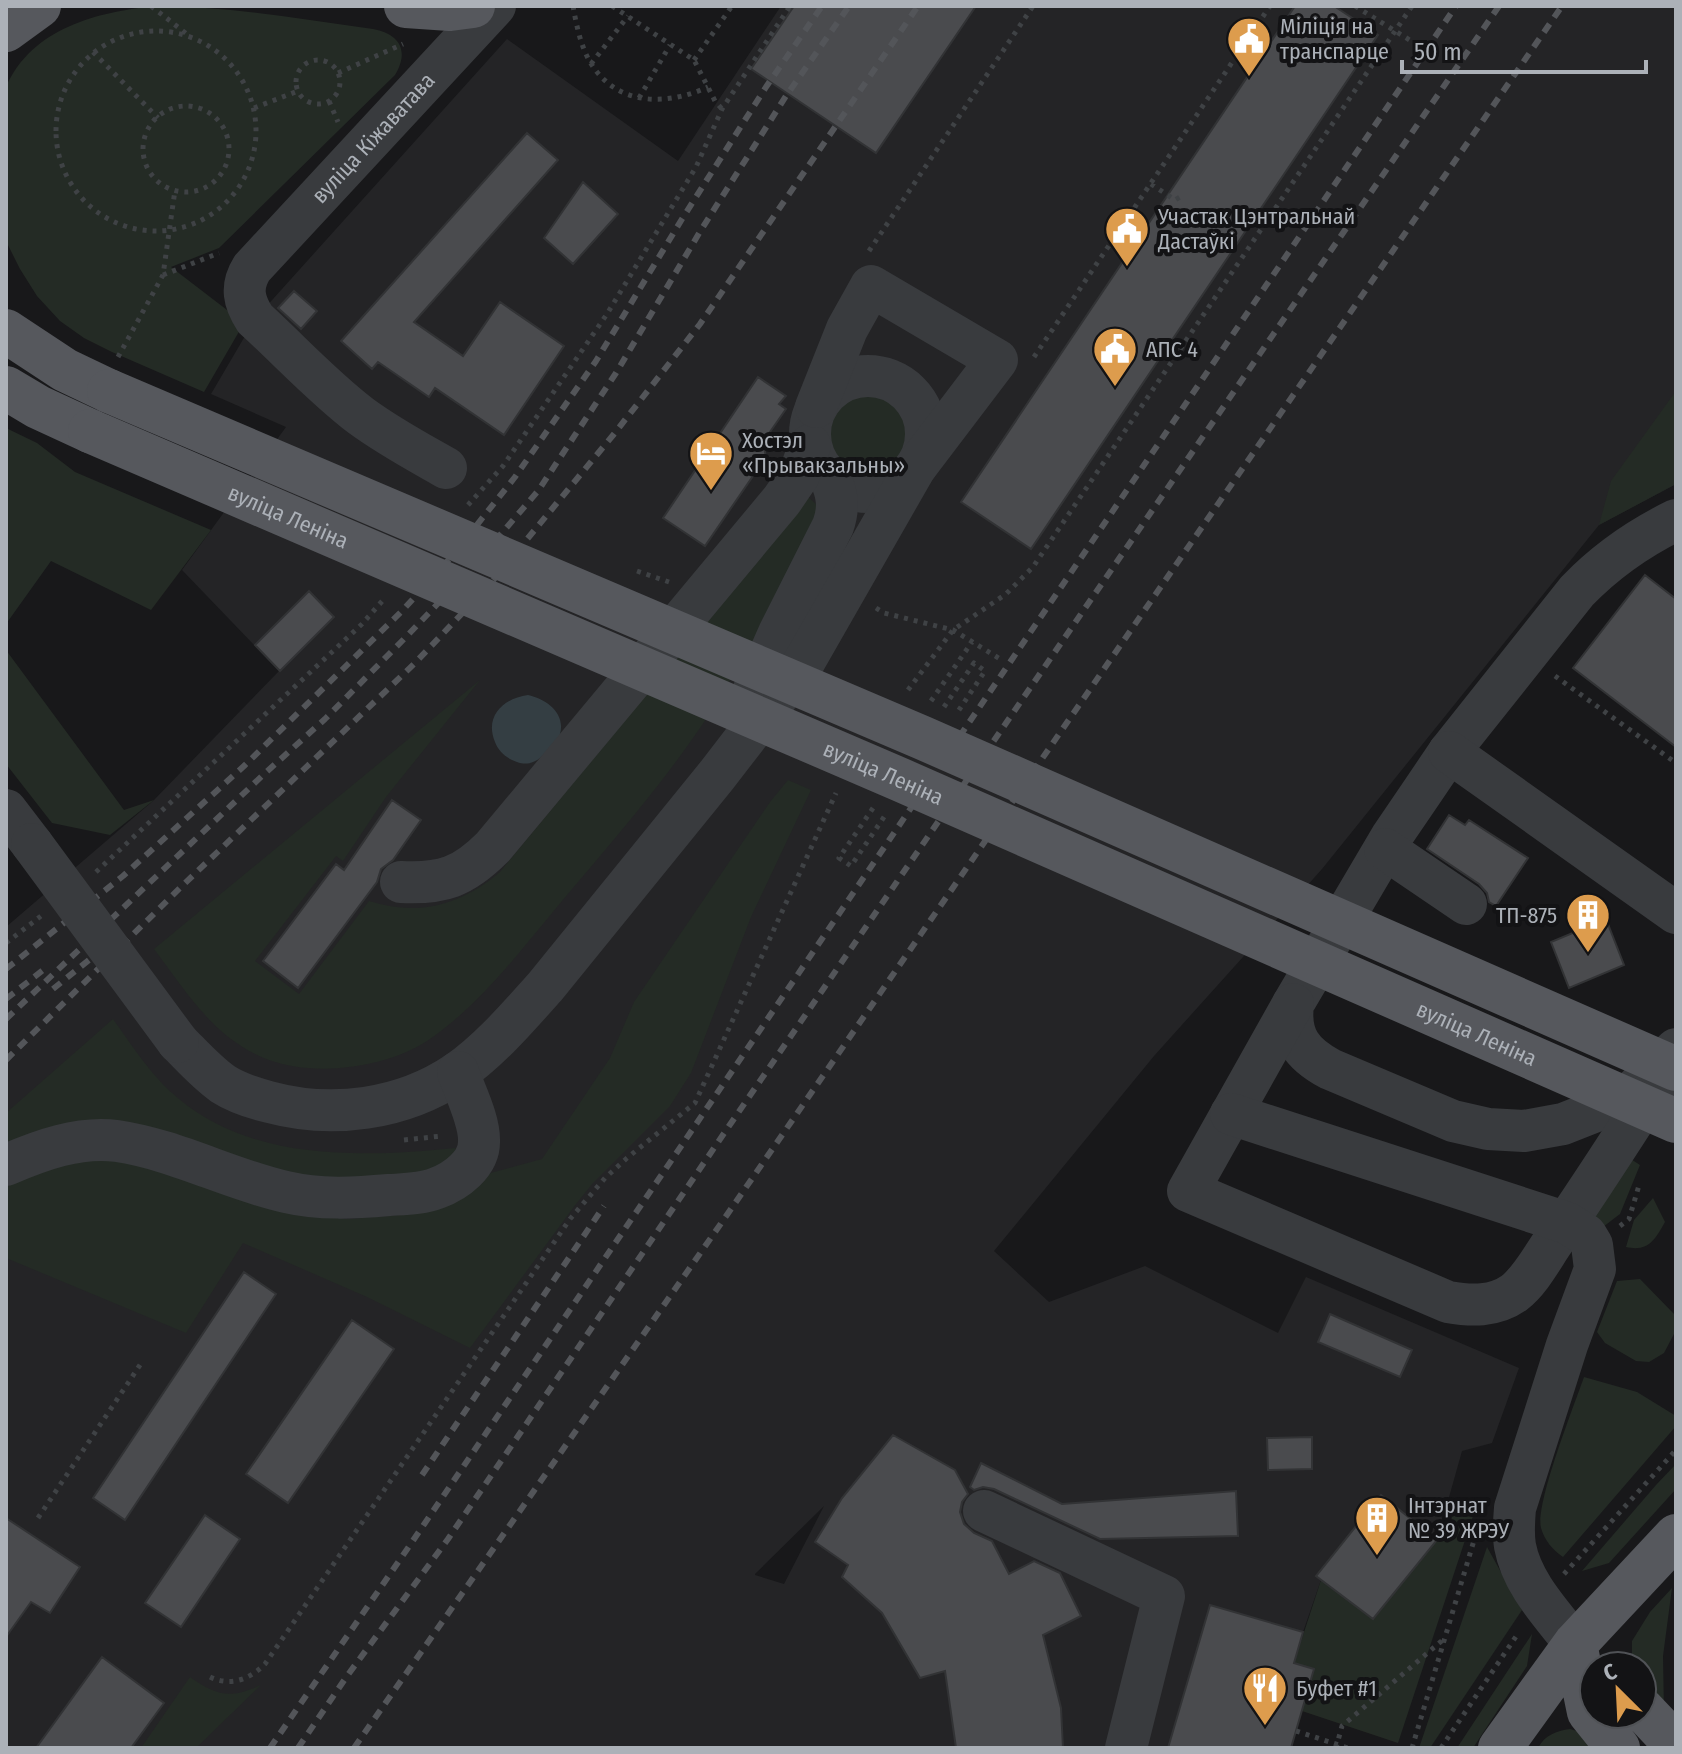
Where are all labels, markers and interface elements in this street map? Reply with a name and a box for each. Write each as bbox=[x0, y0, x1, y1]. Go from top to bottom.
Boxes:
place label: Міліція на транспарце bbox=[1280, 13, 1389, 65]
public building icon: Міліція на транспарце bbox=[1225, 15, 1273, 78]
scale bar bbox=[1402, 24, 1646, 74]
text: 50 m bbox=[1414, 38, 1462, 66]
street label: вуліца Кіжаватава bbox=[306, 67, 440, 209]
place label: Участак Цэнтральнай Дастаўкі bbox=[1157, 203, 1355, 255]
public building icon: Участак Цэнтральнай Дастаўкі bbox=[1103, 205, 1151, 268]
public building icon: АПС 4 bbox=[1091, 325, 1139, 388]
place label: АПС 4 bbox=[1146, 336, 1198, 363]
place label: Хостэл «Прывакзальны» bbox=[742, 427, 905, 479]
hotel icon: Хостэл «Прывакзальны» bbox=[687, 429, 735, 492]
street label: вуліца Леніна bbox=[224, 479, 353, 555]
street label: вуліца Леніна bbox=[819, 735, 948, 811]
building icon: ТП-875 bbox=[1564, 891, 1612, 954]
place label: ТП-875 bbox=[1496, 902, 1557, 929]
street label: вуліца Леніна bbox=[1412, 996, 1541, 1072]
place label: Інтэрнат № 39 ЖРЭУ bbox=[1408, 1492, 1509, 1544]
building icon: Інтэрнат № 39 ЖРЭУ bbox=[1353, 1494, 1401, 1557]
north arrow bbox=[1578, 1650, 1658, 1730]
text: С bbox=[1599, 1657, 1621, 1687]
restaurant icon: Буфет #1 bbox=[1241, 1664, 1289, 1727]
place label: Буфет #1 bbox=[1296, 1675, 1377, 1702]

